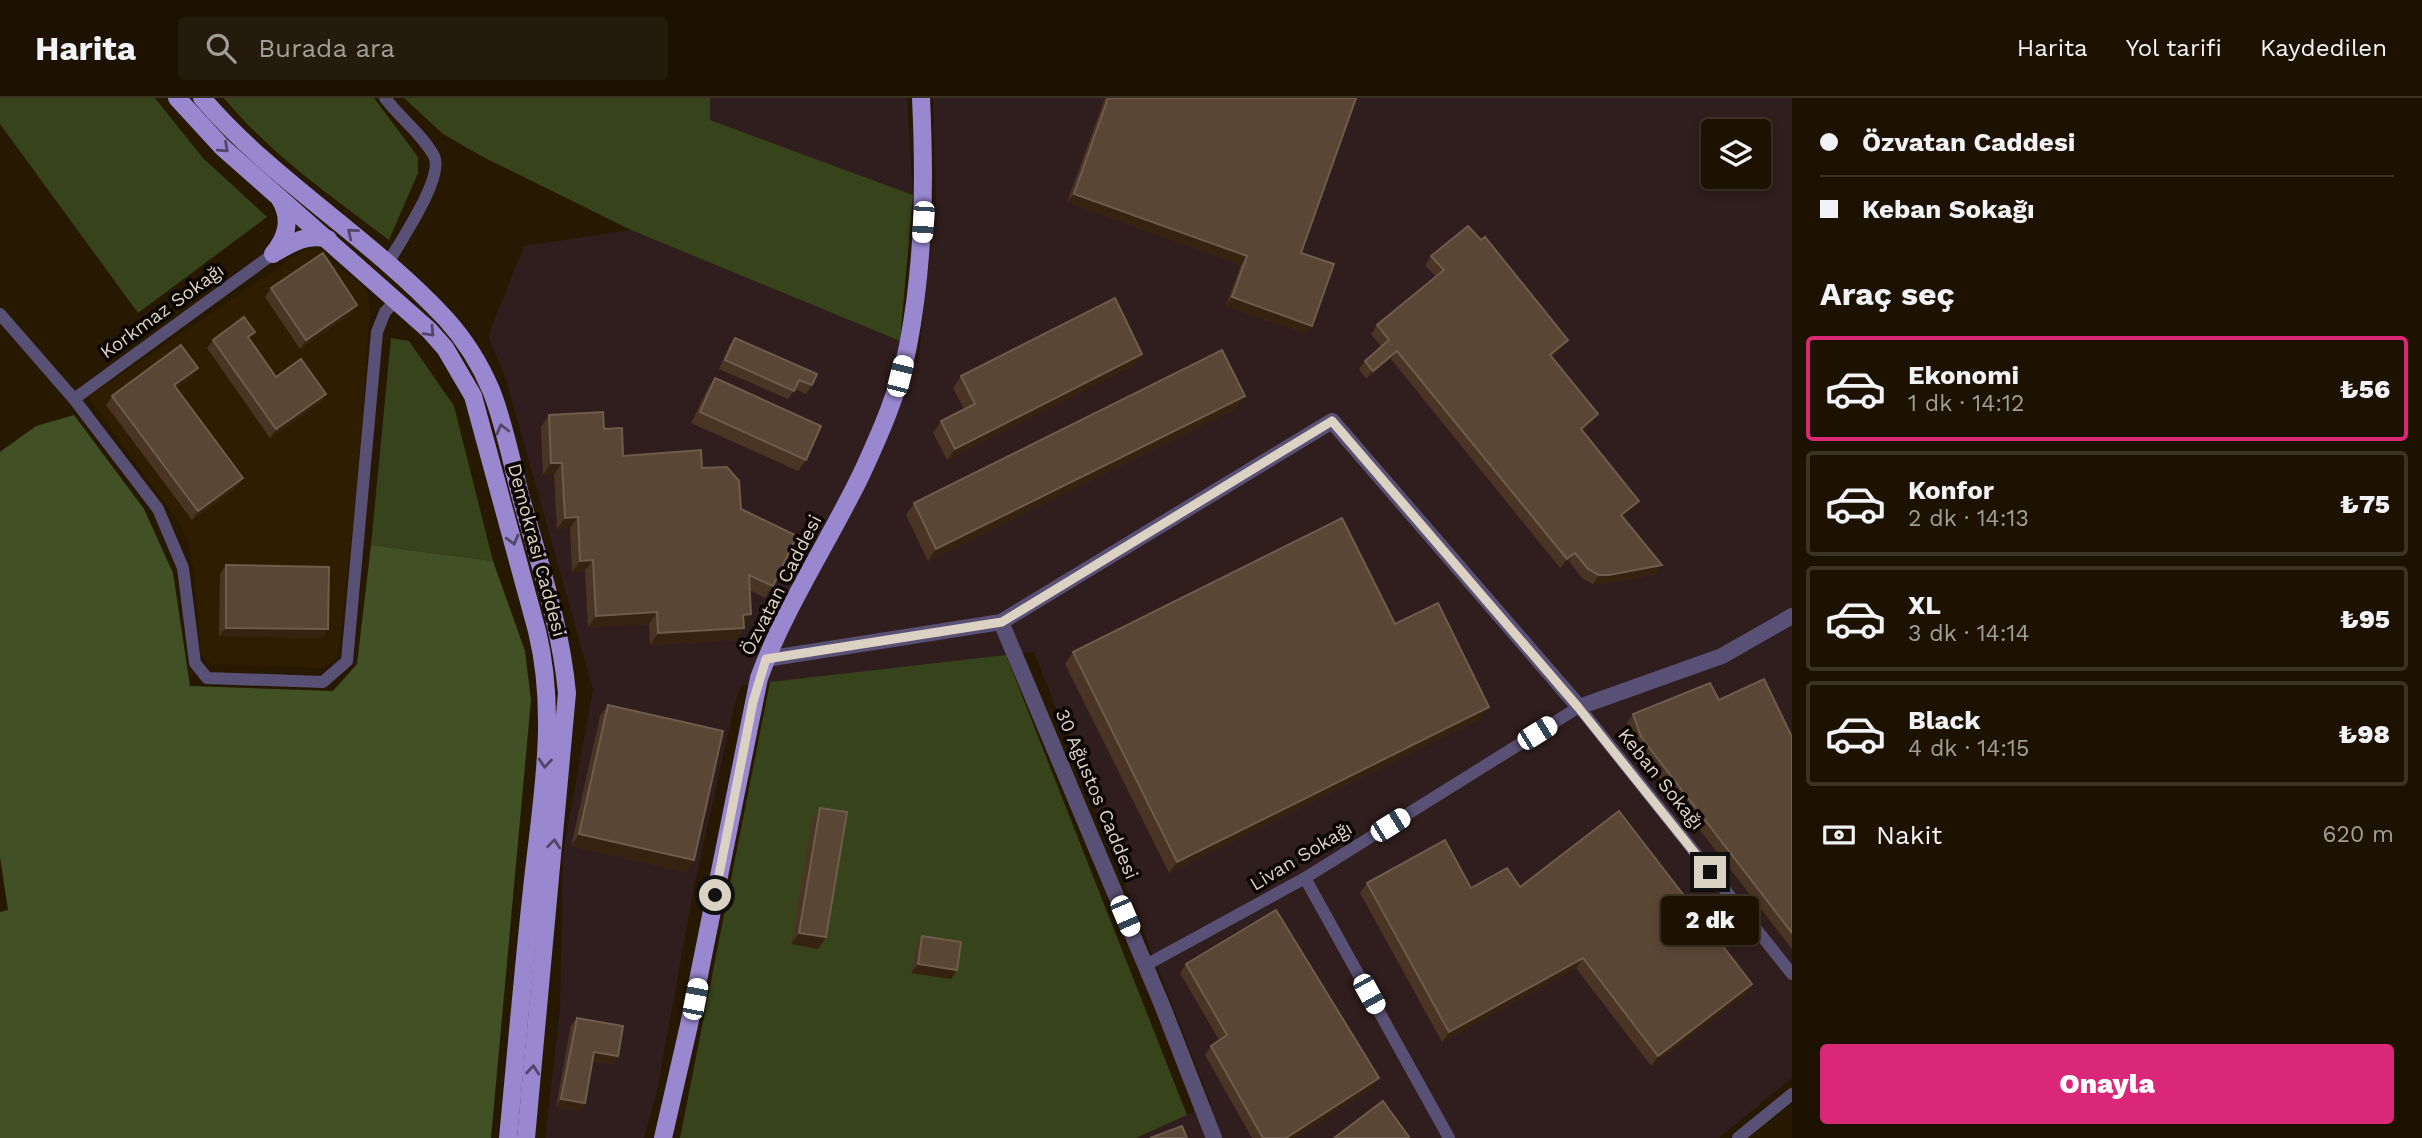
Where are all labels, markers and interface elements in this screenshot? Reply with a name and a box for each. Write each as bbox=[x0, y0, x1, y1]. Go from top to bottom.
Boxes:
search box bbox=[178, 17, 668, 80]
text: Harita bbox=[35, 29, 136, 68]
icon: search bbox=[202, 29, 240, 67]
text: Burada ara bbox=[258, 33, 395, 63]
text: Harita bbox=[2017, 34, 2088, 62]
text: Yol tarifi bbox=[2126, 34, 2222, 62]
text: Kaydedilen bbox=[2260, 34, 2387, 62]
map controls bbox=[1701, 119, 1771, 189]
button: layers bbox=[1701, 119, 1771, 189]
text: Özvatan Caddesi bbox=[1862, 127, 2075, 157]
one-way arrow bbox=[216, 140, 229, 152]
text: Keban Sokağı bbox=[1862, 194, 2035, 224]
car bbox=[912, 200, 935, 244]
one-way arrow bbox=[348, 229, 361, 241]
street label: Korkmaz Sokağı bbox=[96, 258, 228, 364]
text: Araç seç bbox=[1820, 275, 1955, 313]
one-way arrow bbox=[422, 323, 435, 336]
car bbox=[885, 353, 916, 399]
icon: car bbox=[1824, 357, 1887, 420]
text: Ekonomi bbox=[1908, 360, 2019, 390]
text: ₺56 bbox=[2340, 374, 2390, 404]
text: 1 dk · 14:12 bbox=[1908, 390, 2024, 417]
one-way arrow bbox=[496, 423, 510, 435]
street label: Demokrasi Caddesi bbox=[503, 461, 571, 639]
icon: car bbox=[1824, 472, 1887, 535]
text: Konfor bbox=[1908, 475, 1994, 505]
text: ₺75 bbox=[2340, 489, 2390, 519]
text: 2 dk · 14:13 bbox=[1908, 505, 2029, 532]
street label: Özvatan Caddesi bbox=[736, 511, 826, 659]
one-way arrow bbox=[504, 534, 519, 546]
icon: car bbox=[1824, 587, 1887, 650]
text: XL bbox=[1908, 590, 1941, 620]
text: ₺95 bbox=[2340, 604, 2390, 634]
text: 3 dk · 14:14 bbox=[1908, 620, 2030, 647]
icon: car bbox=[1824, 702, 1887, 765]
text: Black bbox=[1908, 705, 1980, 735]
street label: 30 Ağustos Caddesi bbox=[1051, 706, 1143, 882]
car bbox=[1514, 713, 1561, 753]
text: ₺98 bbox=[2339, 719, 2390, 749]
street label: Keban Sokağı bbox=[1613, 724, 1709, 834]
text: 4 dk · 14:15 bbox=[1908, 735, 2029, 762]
one-way arrow bbox=[538, 758, 553, 769]
car bbox=[1367, 805, 1414, 845]
street label: Livan Sokağı bbox=[1246, 816, 1356, 896]
icon: cash bbox=[1820, 816, 1858, 854]
text: Nakit bbox=[1876, 820, 1942, 850]
text: 620 m bbox=[2323, 821, 2394, 848]
one-way arrow bbox=[546, 838, 561, 849]
route end bbox=[1694, 856, 1726, 888]
route start bbox=[699, 879, 731, 911]
car bbox=[1108, 893, 1143, 939]
callout: 2 dk bbox=[1661, 896, 1759, 946]
text: 2 dk bbox=[1685, 907, 1735, 934]
car bbox=[1350, 971, 1389, 1017]
car bbox=[681, 976, 710, 1022]
button: Onayla bbox=[1820, 1044, 2394, 1124]
one-way arrow bbox=[525, 1064, 540, 1076]

